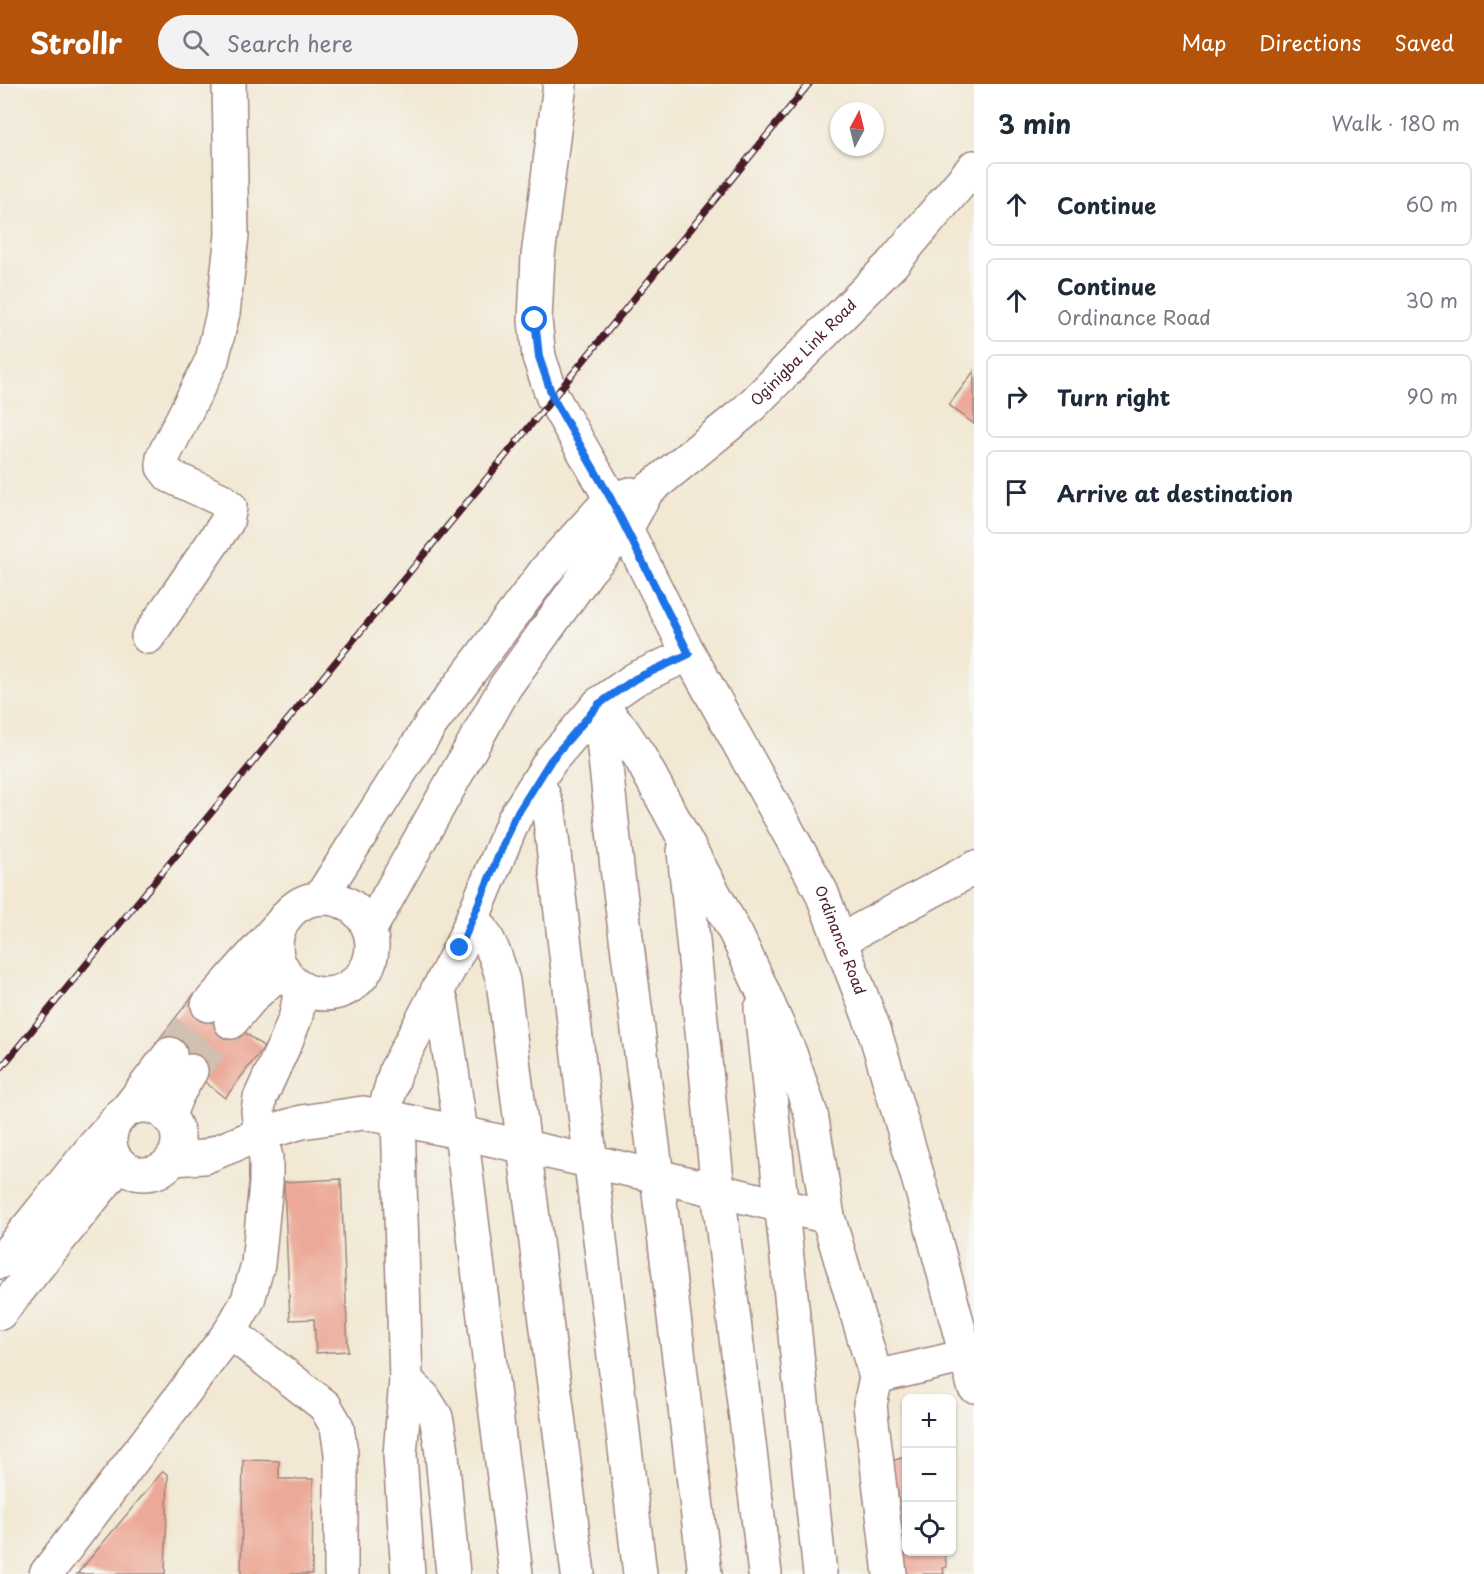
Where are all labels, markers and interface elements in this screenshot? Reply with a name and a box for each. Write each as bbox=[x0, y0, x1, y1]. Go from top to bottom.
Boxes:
search box bbox=[158, 15, 578, 69]
text: Strollr bbox=[30, 21, 122, 64]
icon: search bbox=[179, 26, 212, 59]
text: Search here bbox=[227, 26, 353, 59]
text: Map bbox=[1181, 26, 1226, 58]
text: Directions bbox=[1259, 26, 1361, 58]
text: Saved bbox=[1394, 26, 1454, 58]
north arrow bbox=[830, 102, 884, 156]
text: 3 min bbox=[998, 104, 1071, 143]
text: Walk · 180 m bbox=[1332, 108, 1460, 138]
icon: ahead bbox=[1000, 188, 1033, 221]
text: Continue bbox=[1057, 188, 1156, 221]
text: 60 m bbox=[1406, 189, 1458, 219]
text: Continue bbox=[1057, 269, 1156, 302]
icon: ahead bbox=[1000, 284, 1033, 317]
text: 30 m bbox=[1405, 285, 1458, 315]
street label: Oginigba Link Road bbox=[744, 293, 861, 410]
text: Ordinance Road bbox=[1057, 302, 1211, 332]
route start bbox=[521, 306, 547, 332]
icon: right bbox=[1000, 380, 1033, 413]
text: Turn right bbox=[1057, 380, 1170, 413]
text: 90 m bbox=[1407, 381, 1458, 411]
icon: arrive bbox=[1000, 476, 1033, 509]
text: Arrive at destination bbox=[1057, 476, 1293, 509]
street label: Ordinance Road bbox=[810, 882, 873, 998]
route end bbox=[446, 934, 472, 960]
map controls bbox=[902, 1394, 956, 1556]
button: + bbox=[902, 1394, 956, 1448]
button: − bbox=[902, 1448, 956, 1502]
button: locate bbox=[902, 1502, 956, 1556]

